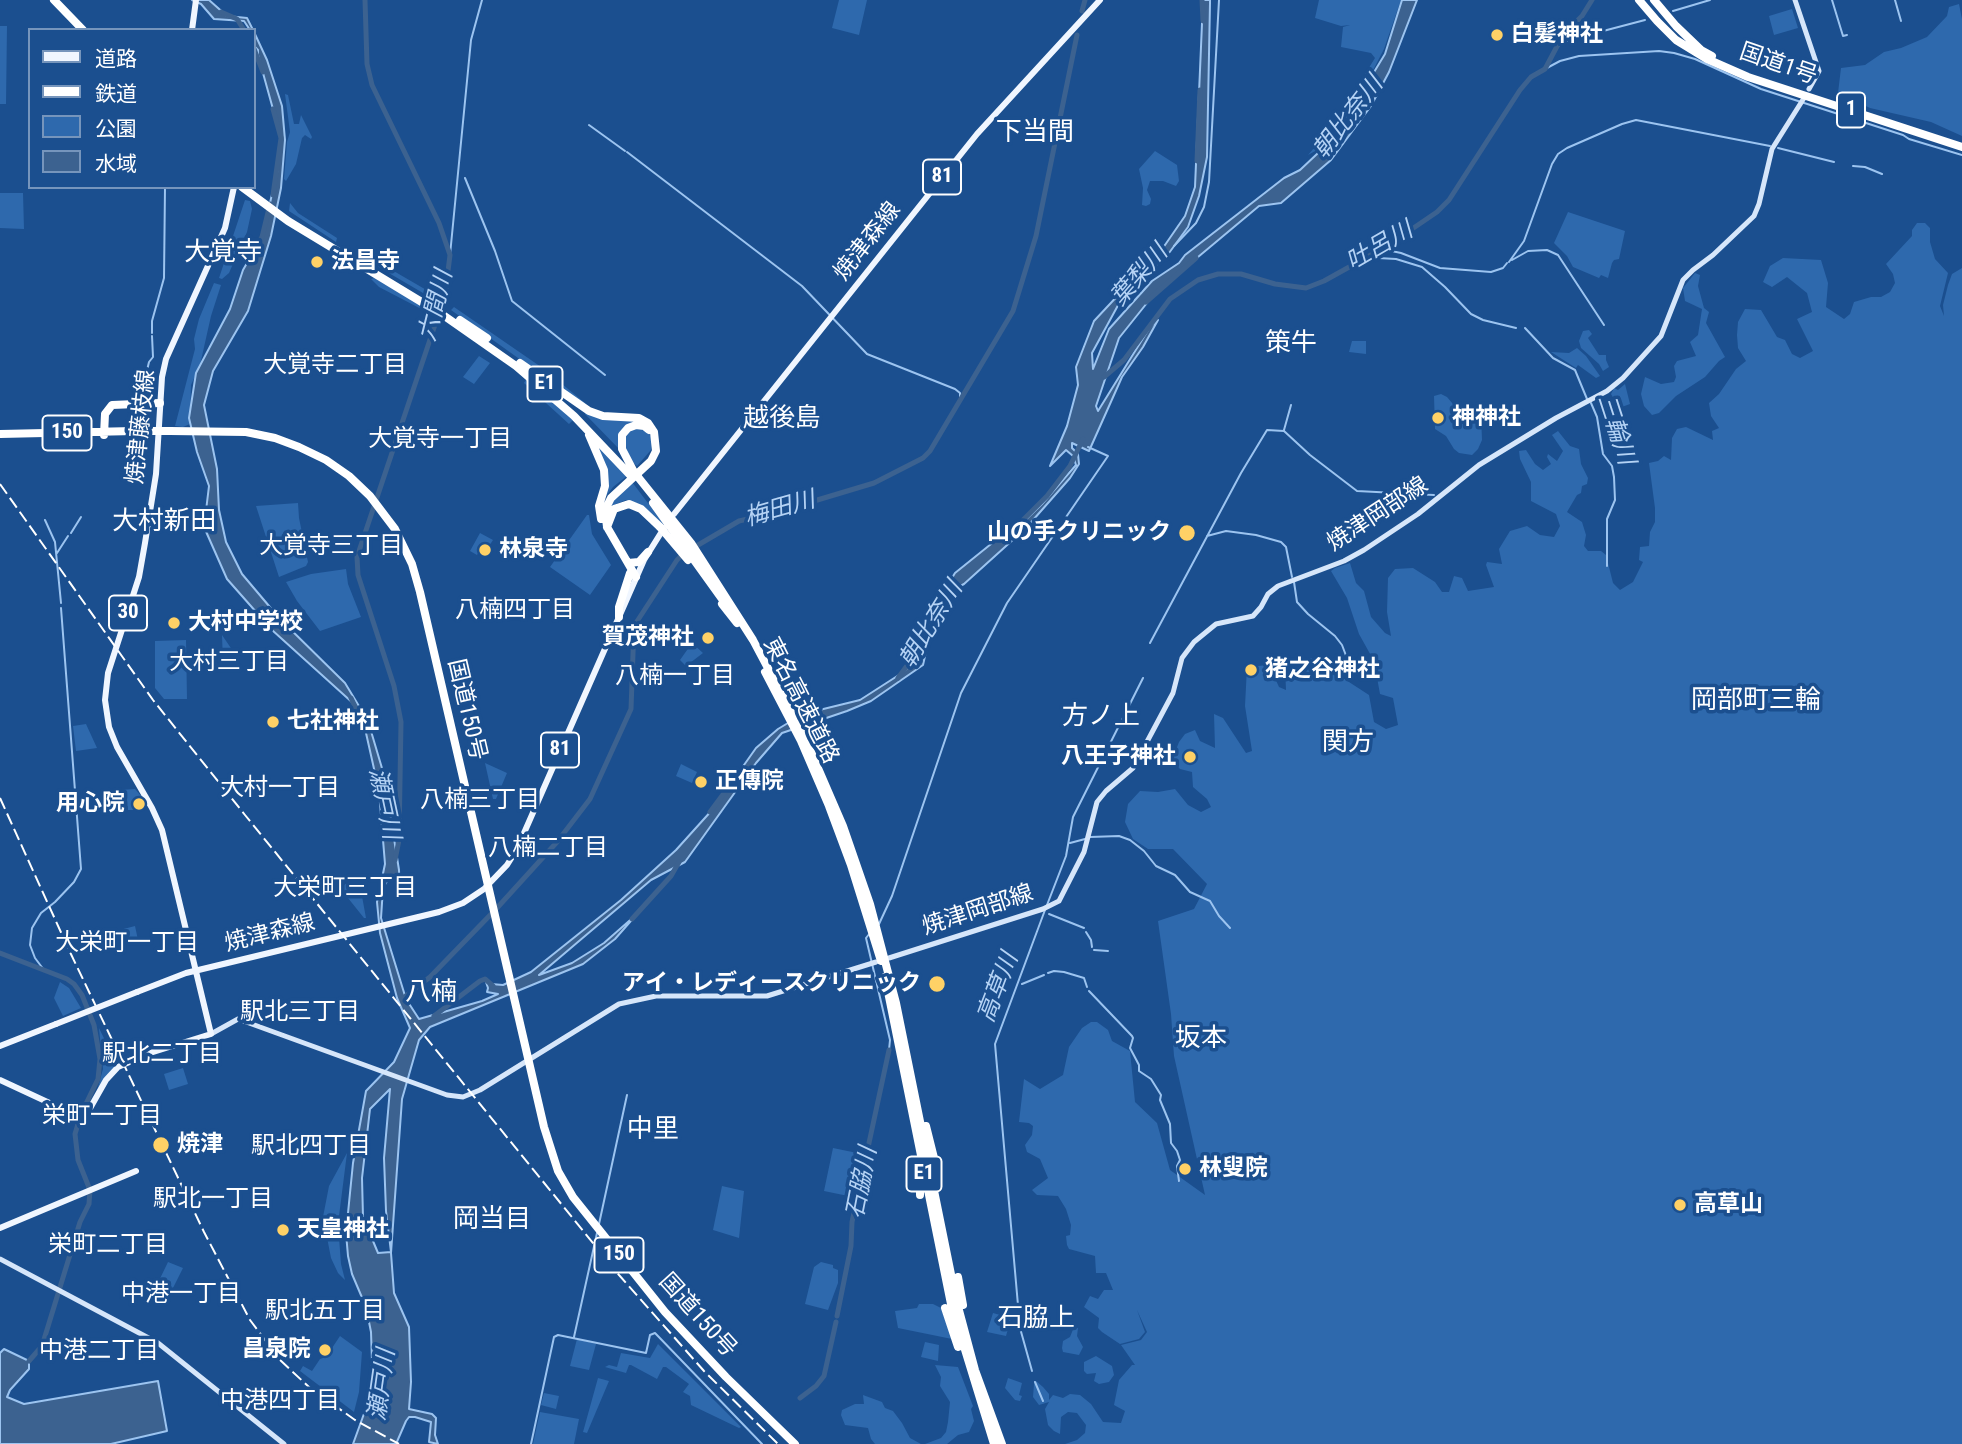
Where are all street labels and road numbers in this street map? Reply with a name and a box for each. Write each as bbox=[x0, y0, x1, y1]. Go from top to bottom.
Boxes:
street label: 国道1号 bbox=[1736, 39, 1820, 91]
road number: 1 bbox=[1837, 92, 1865, 128]
road number: 81 bbox=[923, 160, 961, 194]
street label: 焼津森線 bbox=[829, 197, 907, 287]
road number: E1 bbox=[528, 366, 562, 402]
street label: 焼津藤枝線 bbox=[122, 368, 162, 486]
road number: 150 bbox=[42, 416, 92, 450]
street label: 焼津岡部線 bbox=[1322, 472, 1434, 558]
road number: 30 bbox=[109, 596, 147, 630]
street label: 東名高速道路 bbox=[756, 633, 844, 769]
street label: 国道150号 bbox=[441, 657, 491, 763]
road number: 81 bbox=[541, 732, 579, 768]
street label: 焼津岡部線 bbox=[919, 880, 1037, 942]
street label: 焼津森線 bbox=[222, 909, 318, 959]
road number: E1 bbox=[906, 1156, 942, 1192]
road number: 150 bbox=[594, 1238, 644, 1272]
street label: 国道150号 bbox=[652, 1268, 742, 1364]

